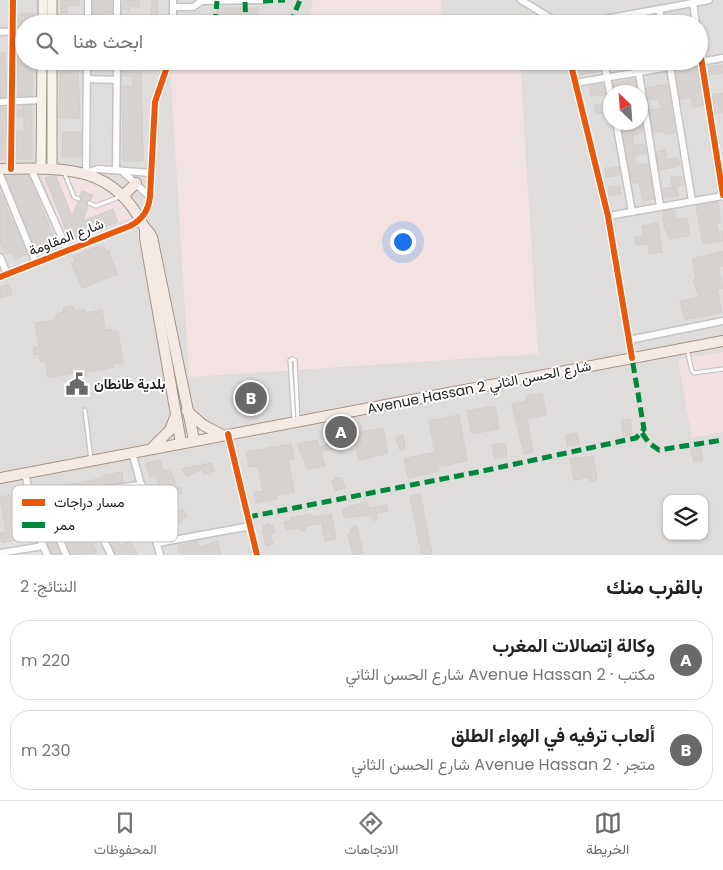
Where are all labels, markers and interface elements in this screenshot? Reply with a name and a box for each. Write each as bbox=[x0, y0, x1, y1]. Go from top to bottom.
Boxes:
search box bbox=[15, 15, 708, 70]
text: ابحث هنا bbox=[73, 28, 143, 55]
icon: search bbox=[33, 29, 61, 57]
north arrow bbox=[603, 85, 648, 130]
street label: شارع المقاومة bbox=[26, 214, 107, 261]
your location bbox=[390, 229, 416, 255]
street label: Avenue Hassan 2 شارع الحسن الثاني bbox=[365, 355, 593, 421]
public building icon: بلدية طانطان bbox=[64, 371, 90, 397]
place label: بلدية طانطان bbox=[94, 374, 166, 394]
pin: B bbox=[235, 379, 267, 417]
pin: A bbox=[325, 413, 357, 451]
legend bbox=[12, 485, 178, 542]
text: مسار دراجات bbox=[54, 492, 125, 512]
map controls bbox=[663, 495, 708, 540]
button: layers bbox=[663, 495, 708, 540]
text: ممر bbox=[53, 515, 75, 535]
text: بالقرب منك bbox=[606, 572, 703, 601]
text: النتائج: 2 bbox=[20, 575, 77, 598]
text: وكالة إتصالات المغرب bbox=[492, 632, 655, 659]
text: 220 m bbox=[21, 649, 70, 672]
text: A bbox=[680, 649, 692, 672]
text: مكتب · Avenue Hassan 2 شارع الحسن الثاني bbox=[345, 663, 655, 686]
text: ألعاب ترفيه في الهواء الطلق bbox=[451, 722, 655, 749]
text: 230 m bbox=[21, 739, 70, 762]
text: B bbox=[681, 739, 691, 762]
text: متجر · Avenue Hassan 2 شارع الحسن الثاني bbox=[351, 753, 655, 776]
tab: المحفوظات bbox=[94, 809, 157, 862]
tab: الاتجاهات bbox=[344, 809, 399, 862]
tab: الخريطة bbox=[586, 809, 629, 862]

